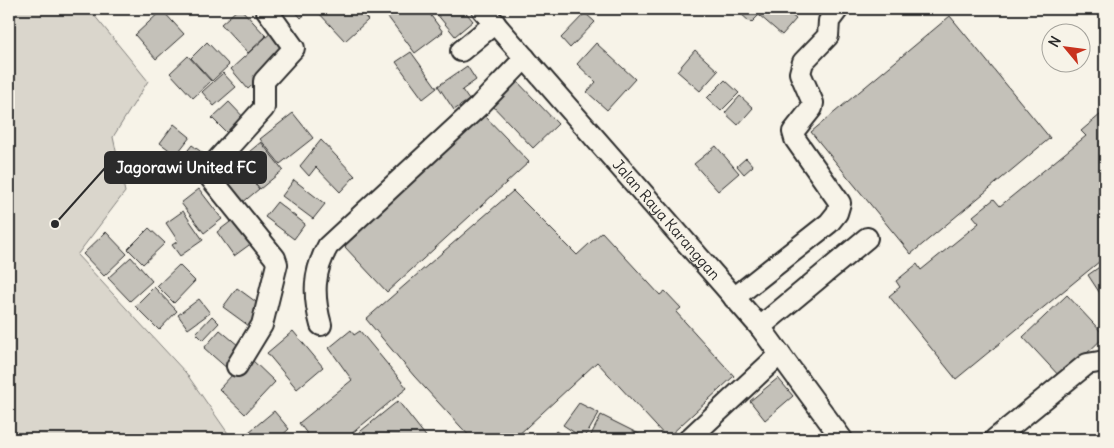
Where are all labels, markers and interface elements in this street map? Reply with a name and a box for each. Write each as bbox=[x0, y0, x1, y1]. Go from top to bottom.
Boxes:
north arrow bbox=[1042, 22, 1092, 72]
text: N bbox=[1044, 33, 1065, 50]
callout: Jagorawi United FC bbox=[105, 152, 266, 183]
street label: Jalan Raya Karanggan bbox=[609, 155, 725, 284]
text: Jagorawi United FC bbox=[116, 157, 257, 178]

